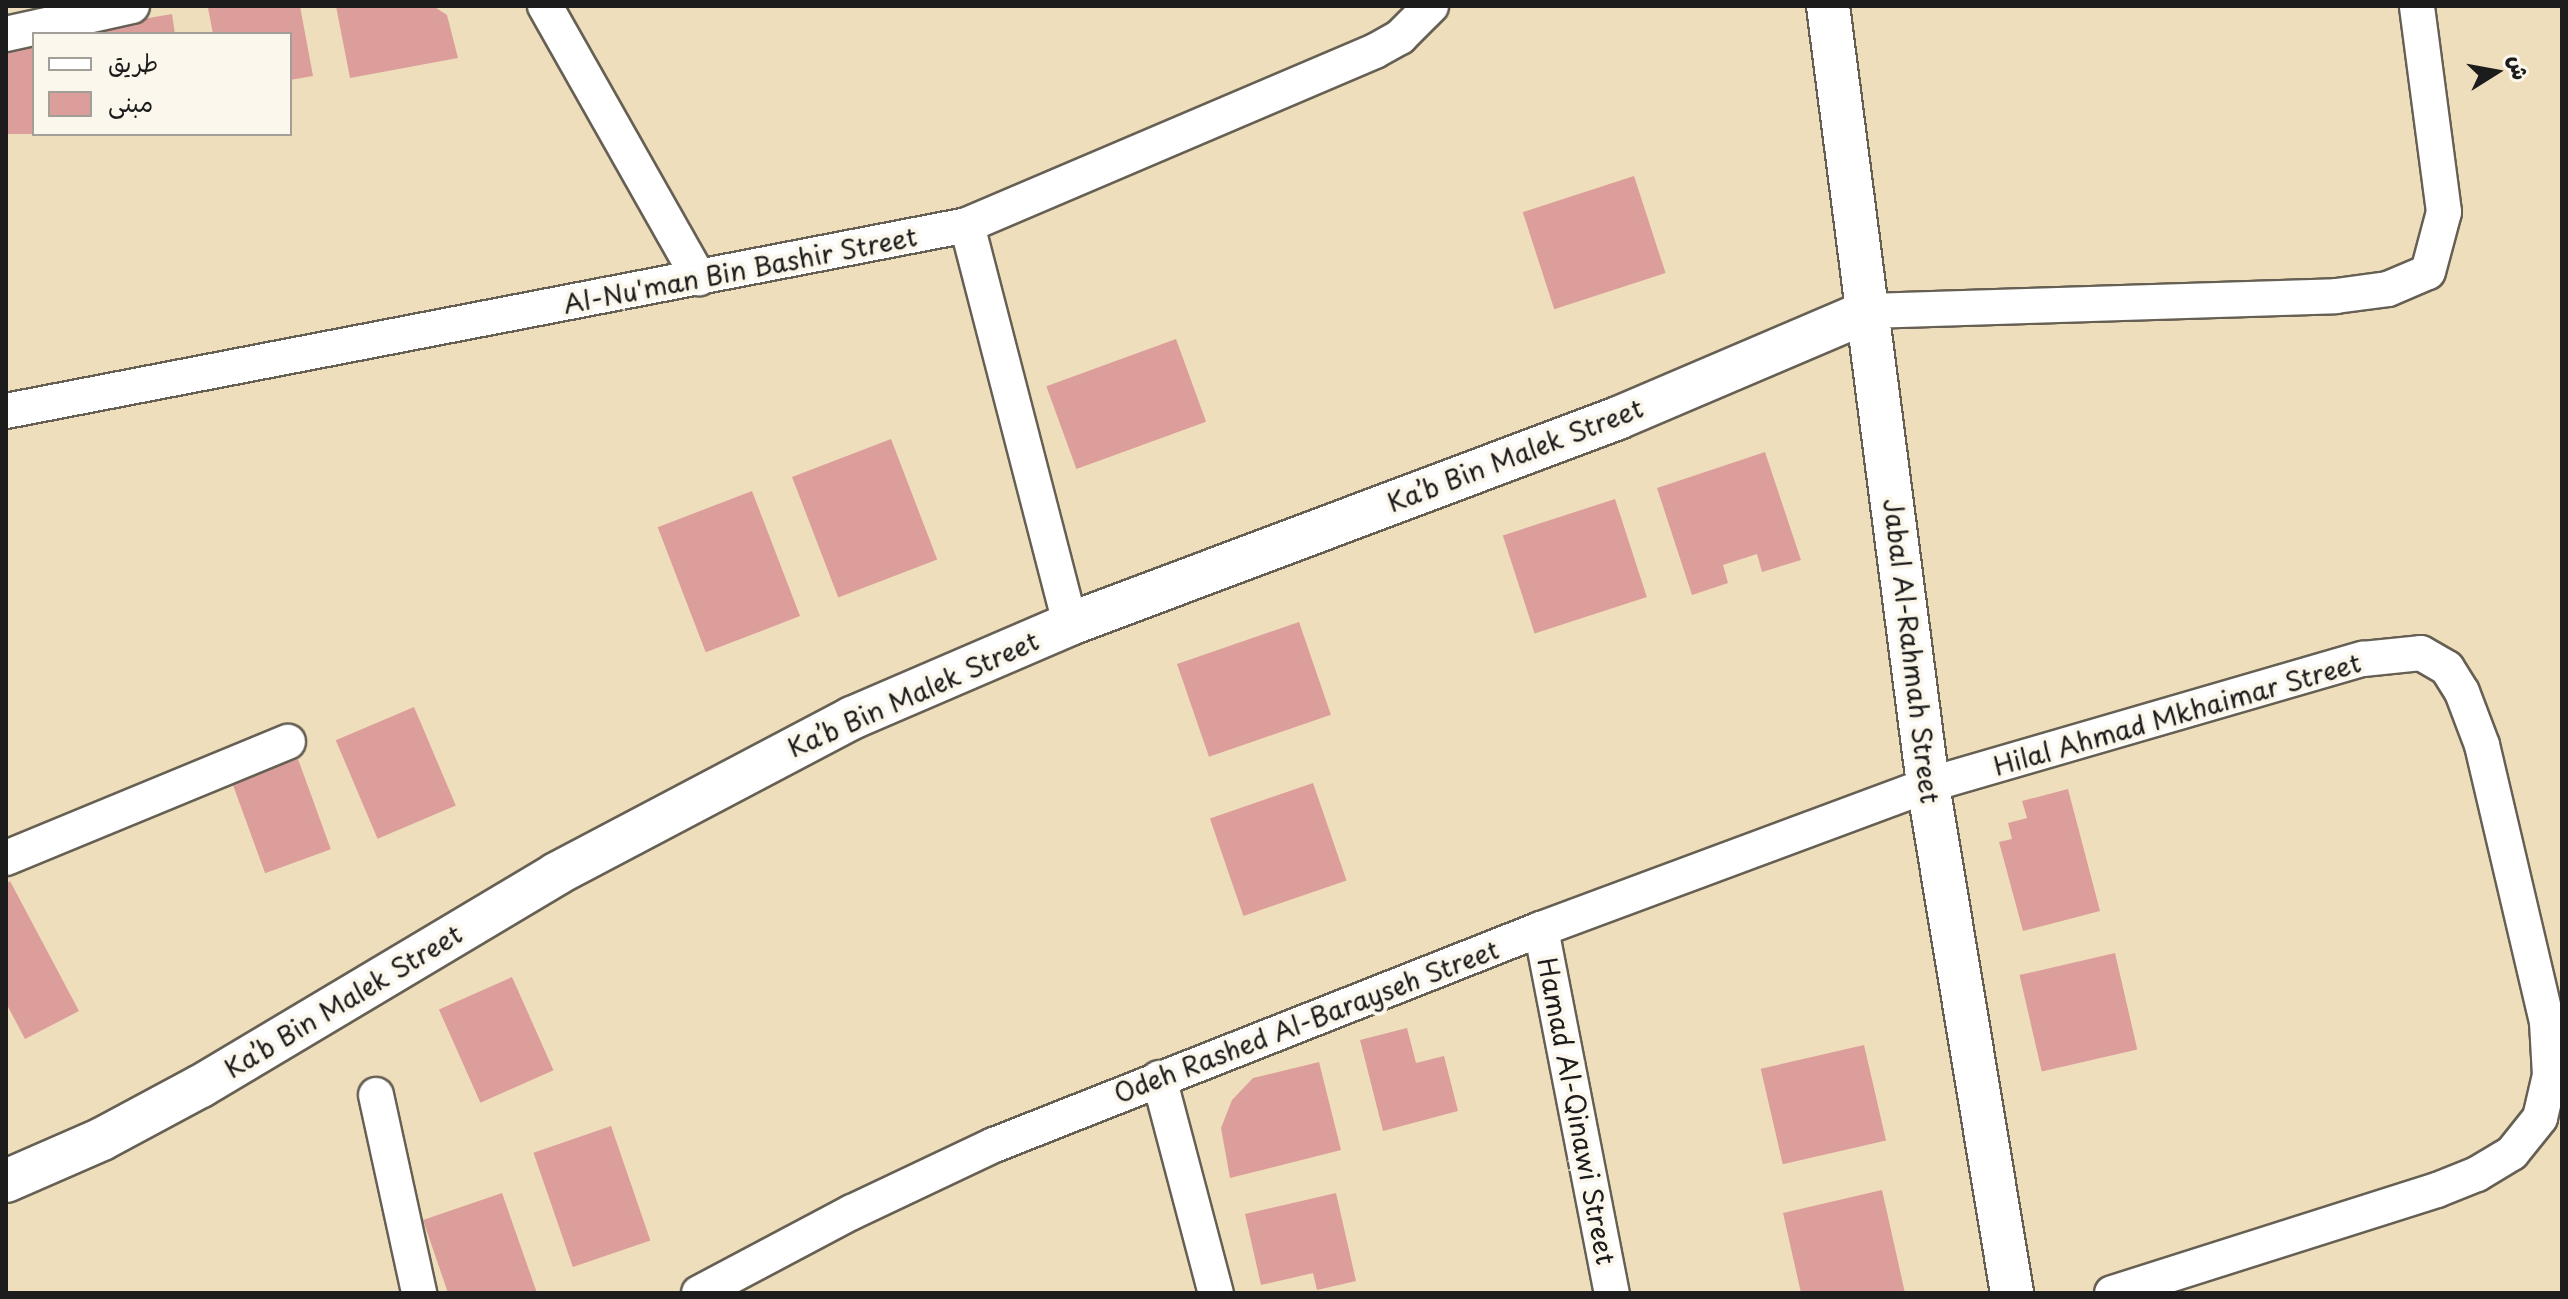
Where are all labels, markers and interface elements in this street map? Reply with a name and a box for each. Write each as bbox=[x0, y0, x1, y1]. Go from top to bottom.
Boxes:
legend bbox=[32, 32, 292, 136]
north arrow bbox=[2456, 32, 2536, 112]
text: طريق bbox=[108, 44, 158, 80]
text: ش bbox=[2502, 52, 2539, 82]
text: مبنى bbox=[108, 84, 153, 120]
street label: Al-Nu'man Bin Bashir Street bbox=[561, 220, 919, 320]
street label: Ka’b Bin Malek Street bbox=[1382, 391, 1648, 519]
street label: Jabal Al-Rahmah Street bbox=[1878, 496, 1946, 806]
street label: Ka’b Bin Malek Street bbox=[782, 624, 1044, 764]
street label: Hilal Ahmad Mkhaimar Street bbox=[1988, 646, 2366, 782]
street label: Ka’b Bin Malek Street bbox=[218, 917, 468, 1085]
street label: Odeh Rashed Al-Barayseh Street bbox=[1108, 933, 1504, 1109]
street label: Hamad Al-Qinawi Street bbox=[1532, 955, 1622, 1267]

